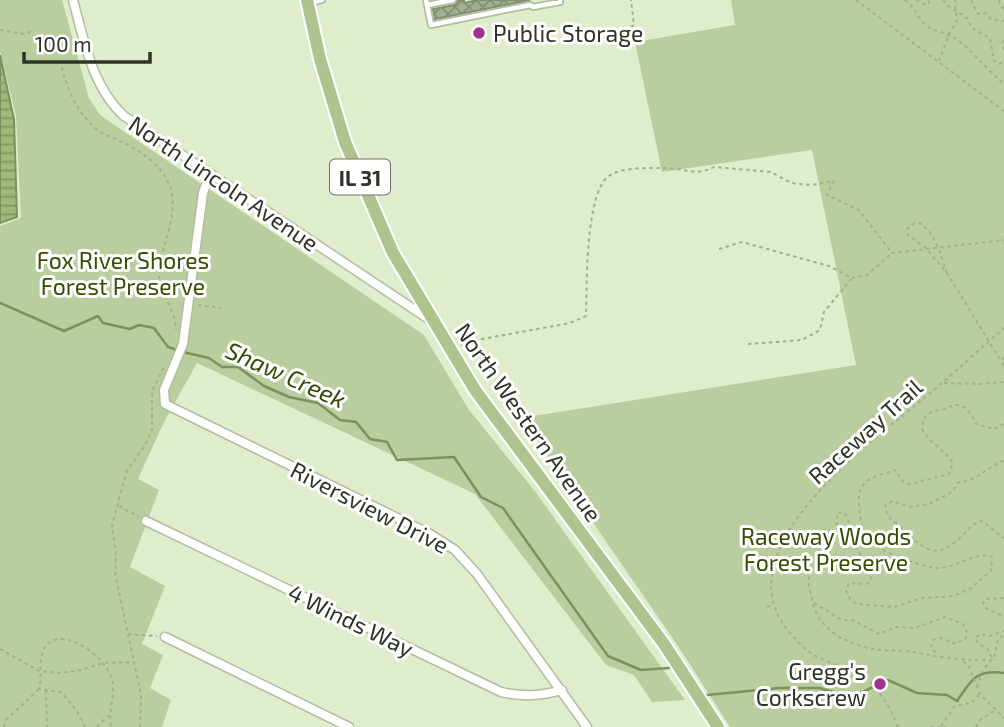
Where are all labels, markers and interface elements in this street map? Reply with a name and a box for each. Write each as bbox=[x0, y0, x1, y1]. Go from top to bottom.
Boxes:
place label: Public Storage bbox=[493, 19, 643, 47]
scale bar bbox=[24, 21, 150, 65]
marker: Public Storage bbox=[471, 25, 487, 41]
text: 100 m bbox=[35, 31, 92, 56]
street label: North Lincoln Avenue bbox=[124, 109, 324, 257]
road number: IL 31 bbox=[330, 160, 390, 194]
park label: Fox River Shores Forest Preserve bbox=[37, 246, 209, 300]
street label: North Western Avenue bbox=[450, 317, 608, 527]
water label: Shaw Creek bbox=[222, 335, 350, 413]
street label: Raceway Trail bbox=[802, 372, 928, 489]
street label: Riversview Drive bbox=[286, 455, 454, 559]
park label: Raceway Woods Forest Preserve bbox=[741, 522, 911, 576]
street label: 4 Winds Way bbox=[284, 578, 418, 662]
place label: Gregg's Corkscrew bbox=[756, 657, 866, 711]
marker: Gregg's Corkscrew bbox=[872, 676, 888, 692]

